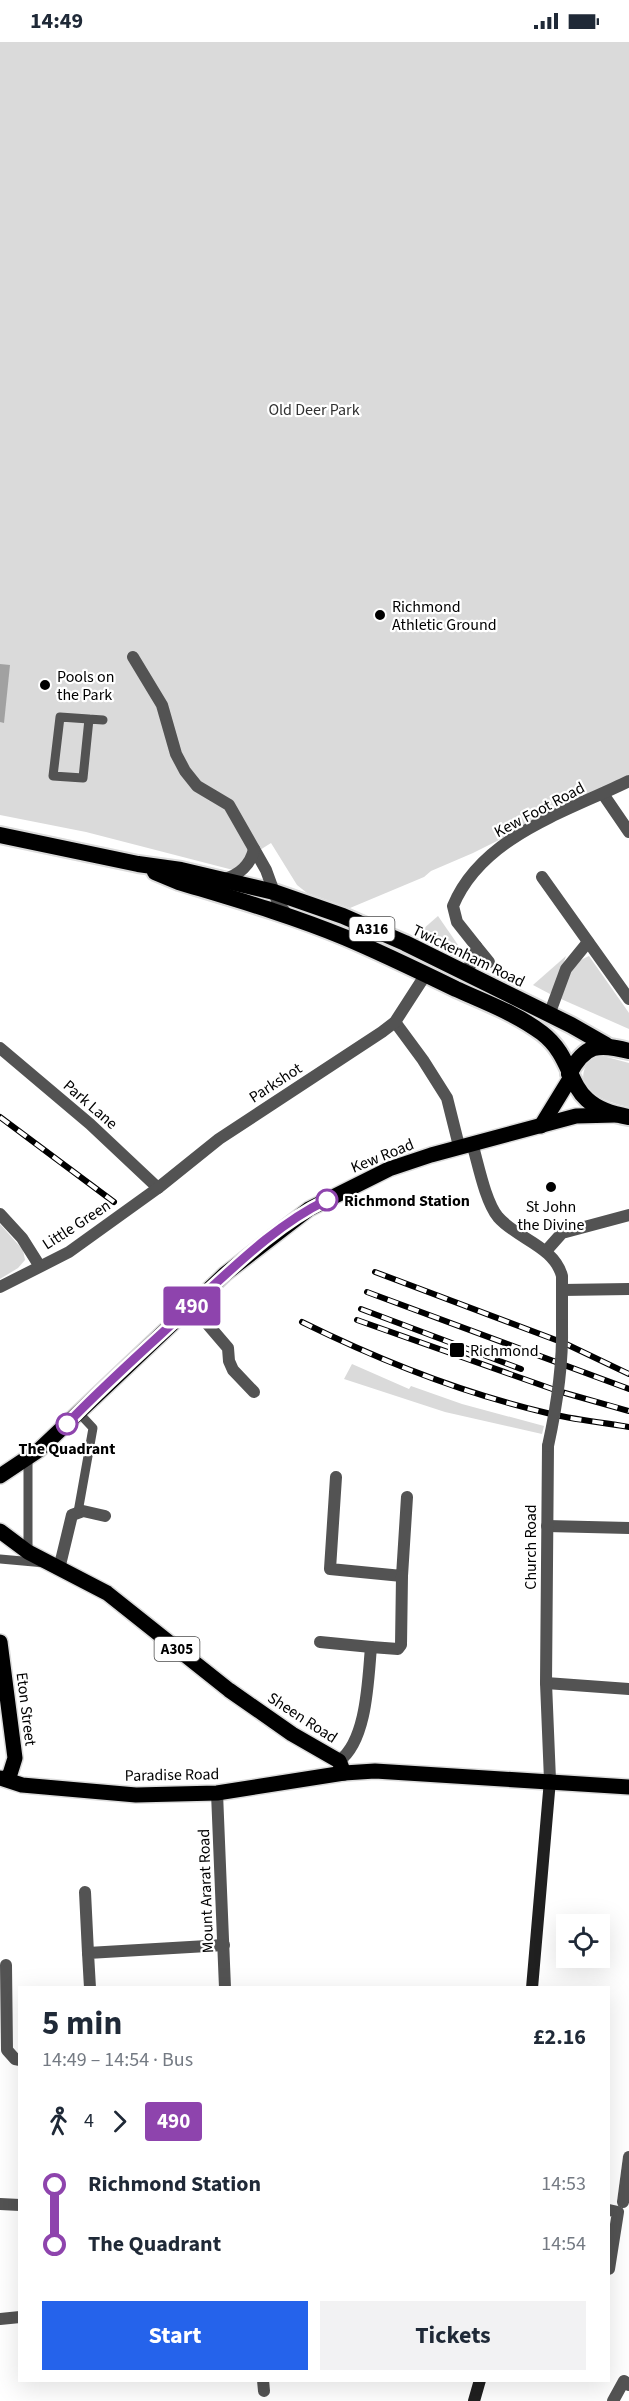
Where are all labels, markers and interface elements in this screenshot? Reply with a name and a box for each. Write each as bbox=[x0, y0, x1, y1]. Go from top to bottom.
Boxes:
text: 14:49 bbox=[30, 5, 83, 37]
park label: Old Deer Park bbox=[268, 399, 360, 421]
place label: Richmond Athletic Ground bbox=[392, 596, 497, 636]
marker: Richmond Athletic Ground bbox=[373, 608, 387, 622]
place label: Pools on the Park bbox=[57, 666, 114, 706]
marker: Pools on the Park bbox=[38, 678, 52, 692]
street label: Kew Foot Road bbox=[490, 777, 589, 843]
road number: A316 bbox=[350, 917, 394, 941]
street label: Twickenham Road bbox=[409, 919, 529, 993]
street label: Parkshot bbox=[245, 1057, 307, 1108]
street label: Park Lane bbox=[58, 1075, 122, 1135]
street label: Kew Road bbox=[348, 1133, 417, 1179]
marker: St John the Divine bbox=[544, 1180, 558, 1194]
marker: Richmond Station bbox=[316, 1189, 338, 1211]
place label: Richmond Station bbox=[344, 1190, 470, 1212]
street label: Little Green bbox=[38, 1195, 115, 1255]
place label: St John the Divine bbox=[517, 1196, 585, 1236]
line badge: 490 bbox=[158, 1286, 226, 1326]
text: 490 bbox=[175, 1291, 209, 1321]
place label: Richmond bbox=[470, 1340, 539, 1362]
marker: Richmond bbox=[448, 1341, 466, 1359]
marker: The Quadrant bbox=[56, 1413, 78, 1435]
place label: The Quadrant bbox=[19, 1438, 115, 1460]
street label: Church Road bbox=[520, 1504, 542, 1590]
road number: A305 bbox=[154, 1637, 200, 1661]
street label: Eton Street bbox=[11, 1671, 42, 1748]
street label: Sheen Road bbox=[263, 1687, 342, 1749]
street label: Paradise Road bbox=[124, 1763, 220, 1787]
street label: Mount Ararat Road bbox=[193, 1828, 219, 1953]
map controls bbox=[556, 1914, 610, 1968]
button: locate bbox=[556, 1914, 610, 1968]
text: 5 min bbox=[42, 2000, 122, 2047]
text: £2.16 bbox=[533, 2021, 586, 2053]
text: 14:49 – 14:54 · Bus bbox=[42, 2046, 193, 2074]
icon: walk bbox=[42, 2105, 75, 2138]
icon: forward bbox=[103, 2105, 136, 2138]
text: 490 bbox=[157, 2106, 190, 2136]
text: 4 bbox=[84, 2107, 94, 2135]
text: Richmond Station bbox=[88, 2168, 261, 2200]
text: 14:53 bbox=[541, 2170, 586, 2198]
text: The Quadrant bbox=[88, 2228, 221, 2260]
text: 14:54 bbox=[541, 2230, 586, 2258]
button: Start bbox=[42, 2301, 308, 2370]
button: Tickets bbox=[320, 2301, 586, 2370]

